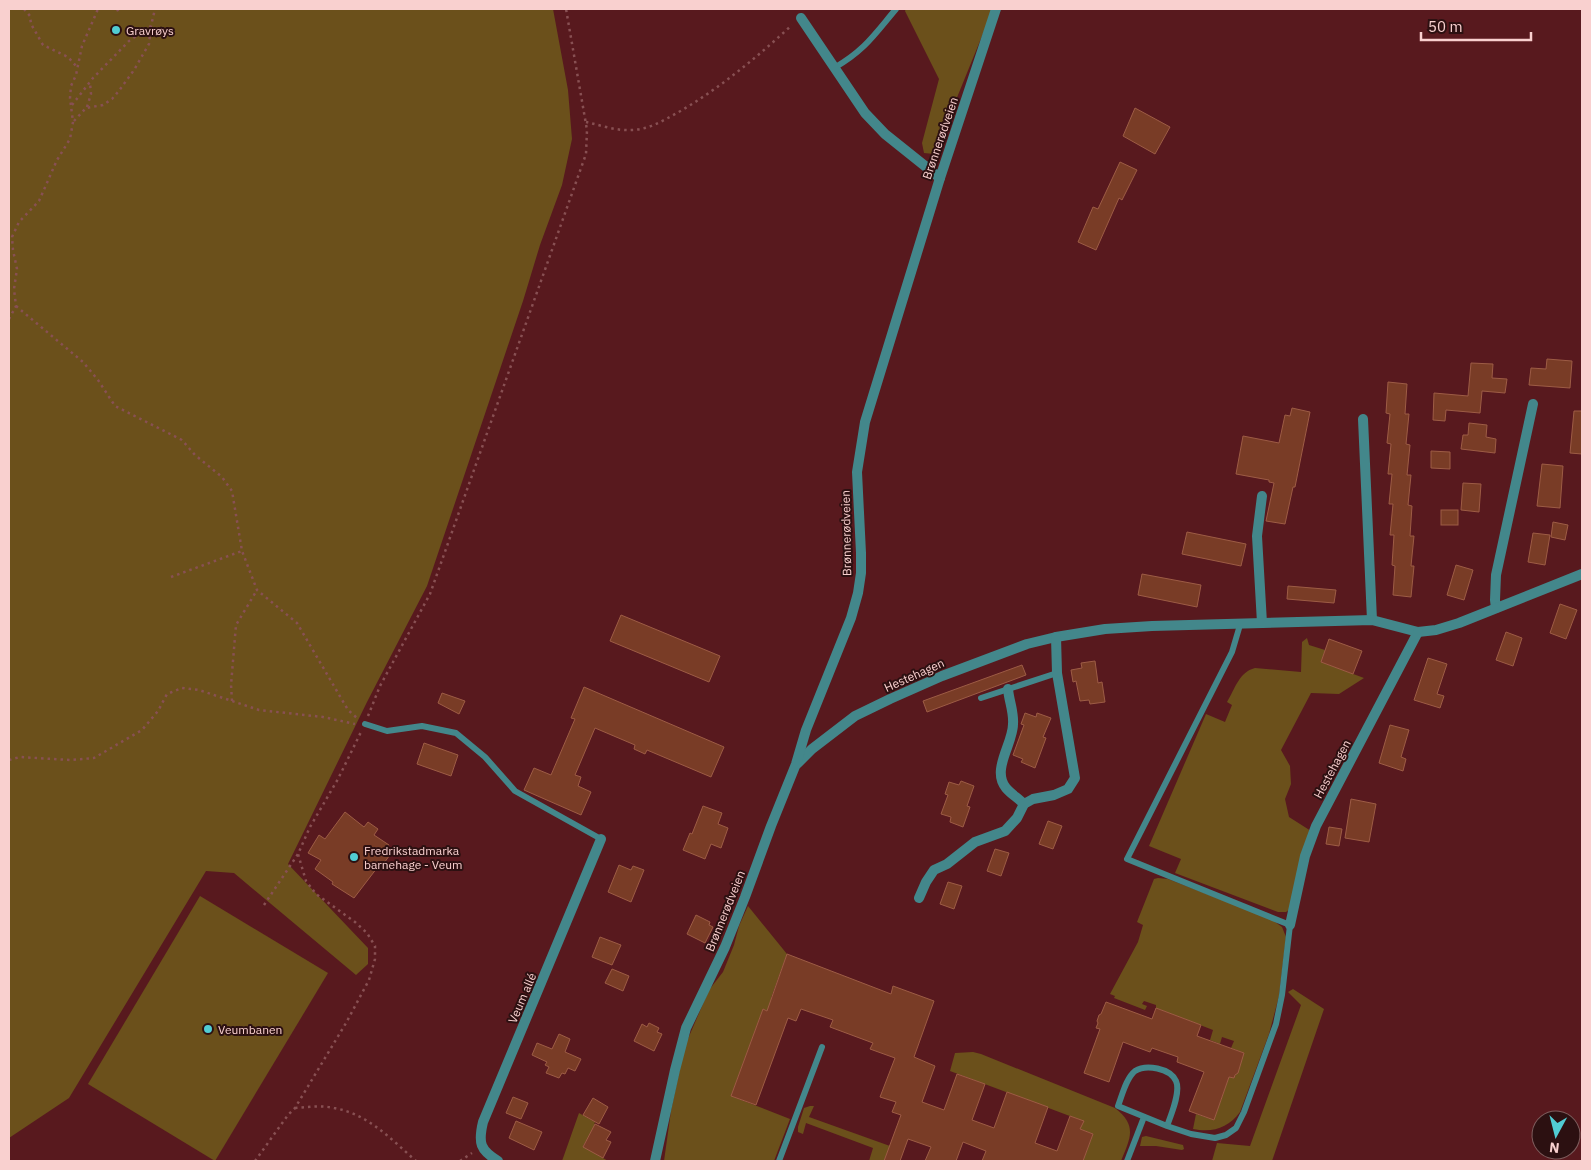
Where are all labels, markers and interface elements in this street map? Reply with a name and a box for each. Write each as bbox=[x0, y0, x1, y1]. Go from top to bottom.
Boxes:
scale bar bbox=[1421, 10, 1531, 42]
text: 50 m bbox=[1428, 17, 1463, 36]
place label: Gravrøys bbox=[126, 23, 174, 38]
marker: Gravrøys bbox=[110, 24, 122, 36]
street label: Brønnerødveien bbox=[919, 95, 961, 181]
street label: Brønnerødveien bbox=[838, 490, 854, 576]
street label: Hestehagen bbox=[881, 655, 947, 695]
street label: Hestehagen bbox=[1310, 737, 1354, 801]
place label: Fredrikstadmarka barnehage - Veum bbox=[364, 843, 463, 872]
marker: Fredrikstadmarka barnehage - Veum bbox=[348, 851, 360, 863]
street label: Brønnerødveien bbox=[702, 868, 748, 954]
street label: Veum allé bbox=[505, 970, 539, 1025]
place label: Veumbanen bbox=[218, 1022, 282, 1037]
marker: Veumbanen bbox=[202, 1023, 214, 1035]
north arrow bbox=[1531, 1110, 1581, 1160]
text: N bbox=[1548, 1138, 1561, 1157]

